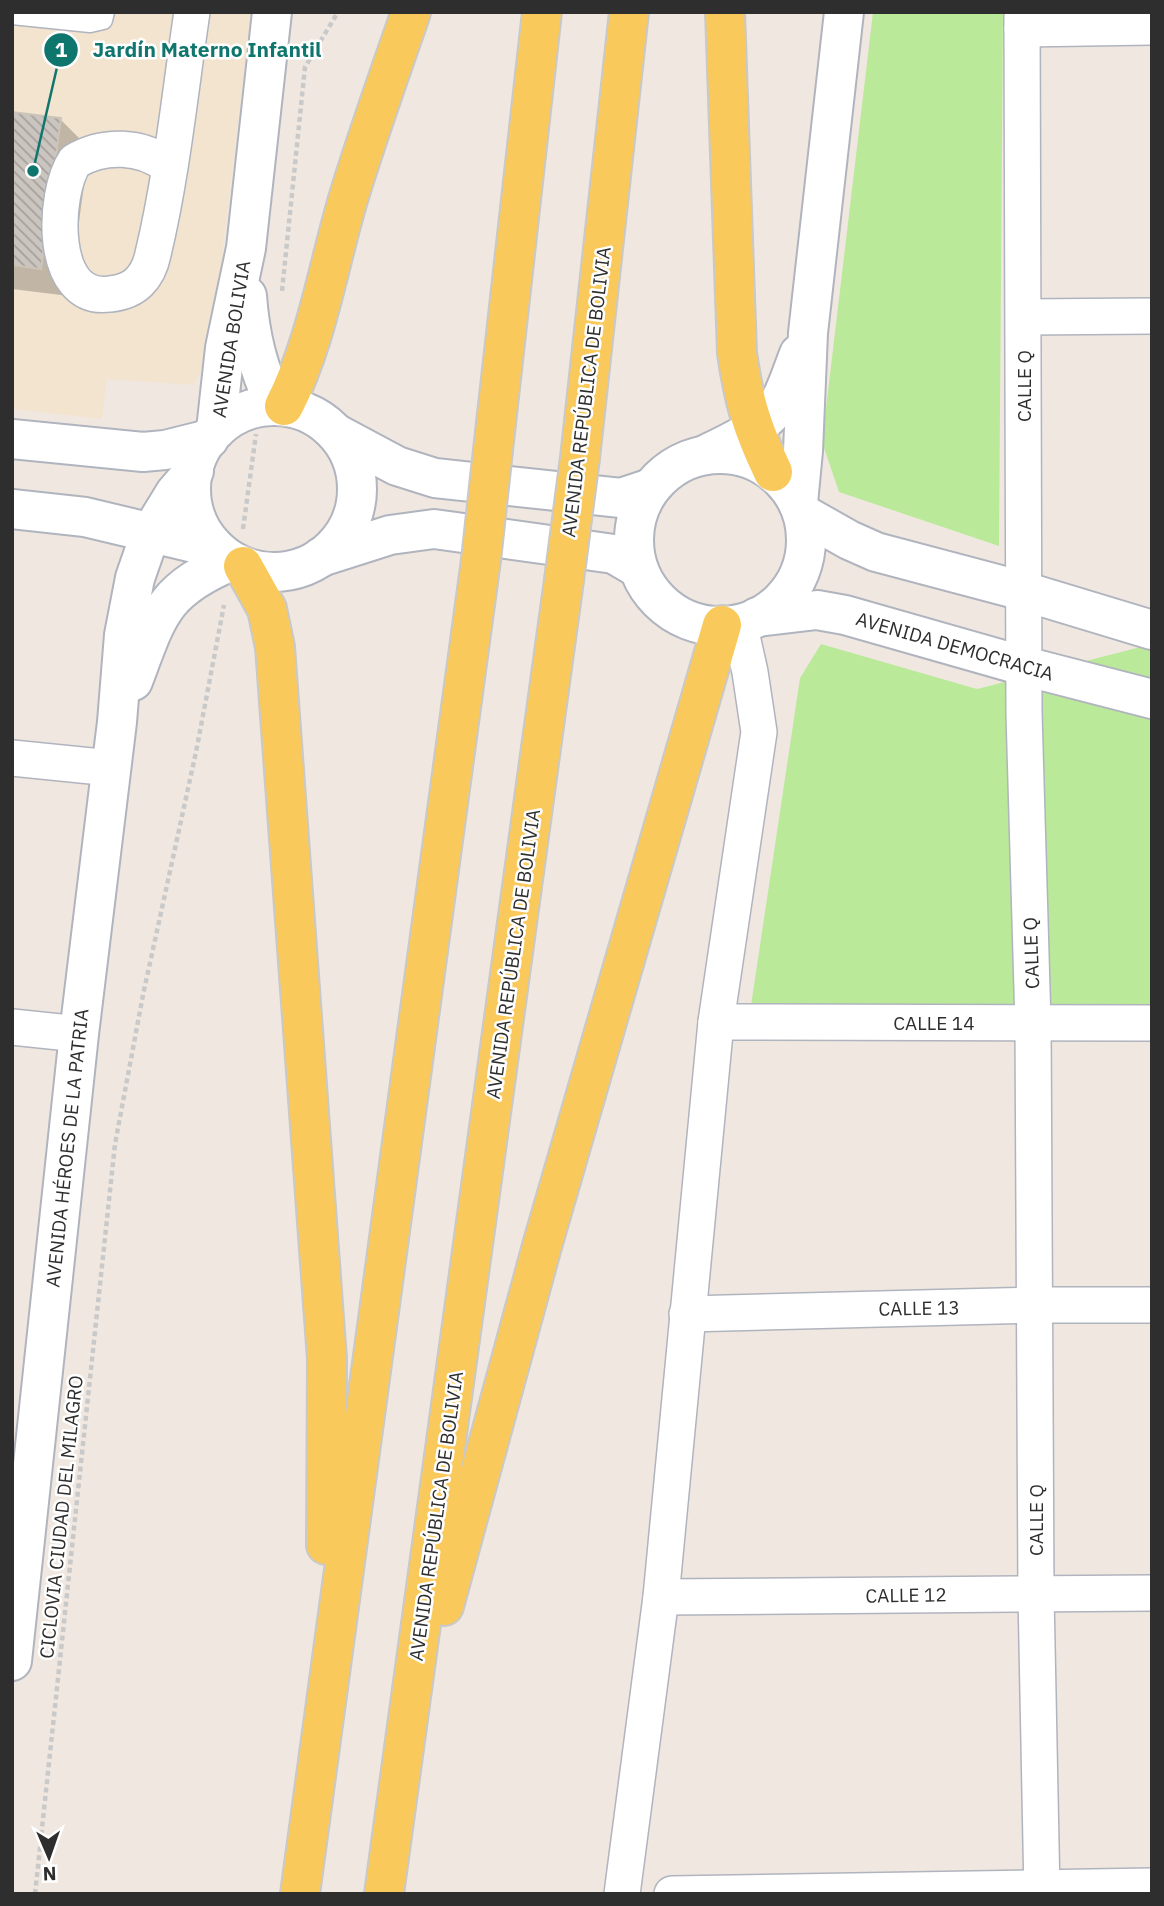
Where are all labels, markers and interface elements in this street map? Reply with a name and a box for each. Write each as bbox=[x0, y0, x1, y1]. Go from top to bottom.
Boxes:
callout: Jardín Materno Infantil bbox=[44, 29, 336, 71]
text: 1 bbox=[55, 35, 68, 63]
text: Jardín Materno Infantil bbox=[93, 35, 321, 63]
street label: AVENIDA REPÚBLICA DE BOLIVIA bbox=[556, 245, 616, 539]
street label: AVENIDA BOLIVIA bbox=[207, 259, 255, 419]
street label: CALLE Q bbox=[1012, 350, 1036, 422]
street label: AVENIDA DEMOCRACIA bbox=[853, 606, 1057, 686]
street label: AVENIDA REPÚBLICA DE BOLIVIA bbox=[481, 807, 545, 1101]
street label: CALLE Q bbox=[1018, 917, 1044, 989]
street label: AVENIDA HÉROES DE LA PATRIA bbox=[40, 1007, 94, 1289]
street label: CALLE 14 bbox=[893, 1011, 975, 1035]
street label: CALLE 13 bbox=[878, 1295, 960, 1321]
street label: AVENIDA REPÚBLICA DE BOLIVIA bbox=[404, 1369, 468, 1663]
street label: CICLOVIA CIUDAD DEL MILAGRO bbox=[34, 1374, 88, 1660]
street label: CALLE Q bbox=[1024, 1484, 1048, 1556]
street label: CALLE 12 bbox=[865, 1582, 947, 1608]
north arrow bbox=[14, 1822, 84, 1892]
text: N bbox=[42, 1862, 57, 1886]

